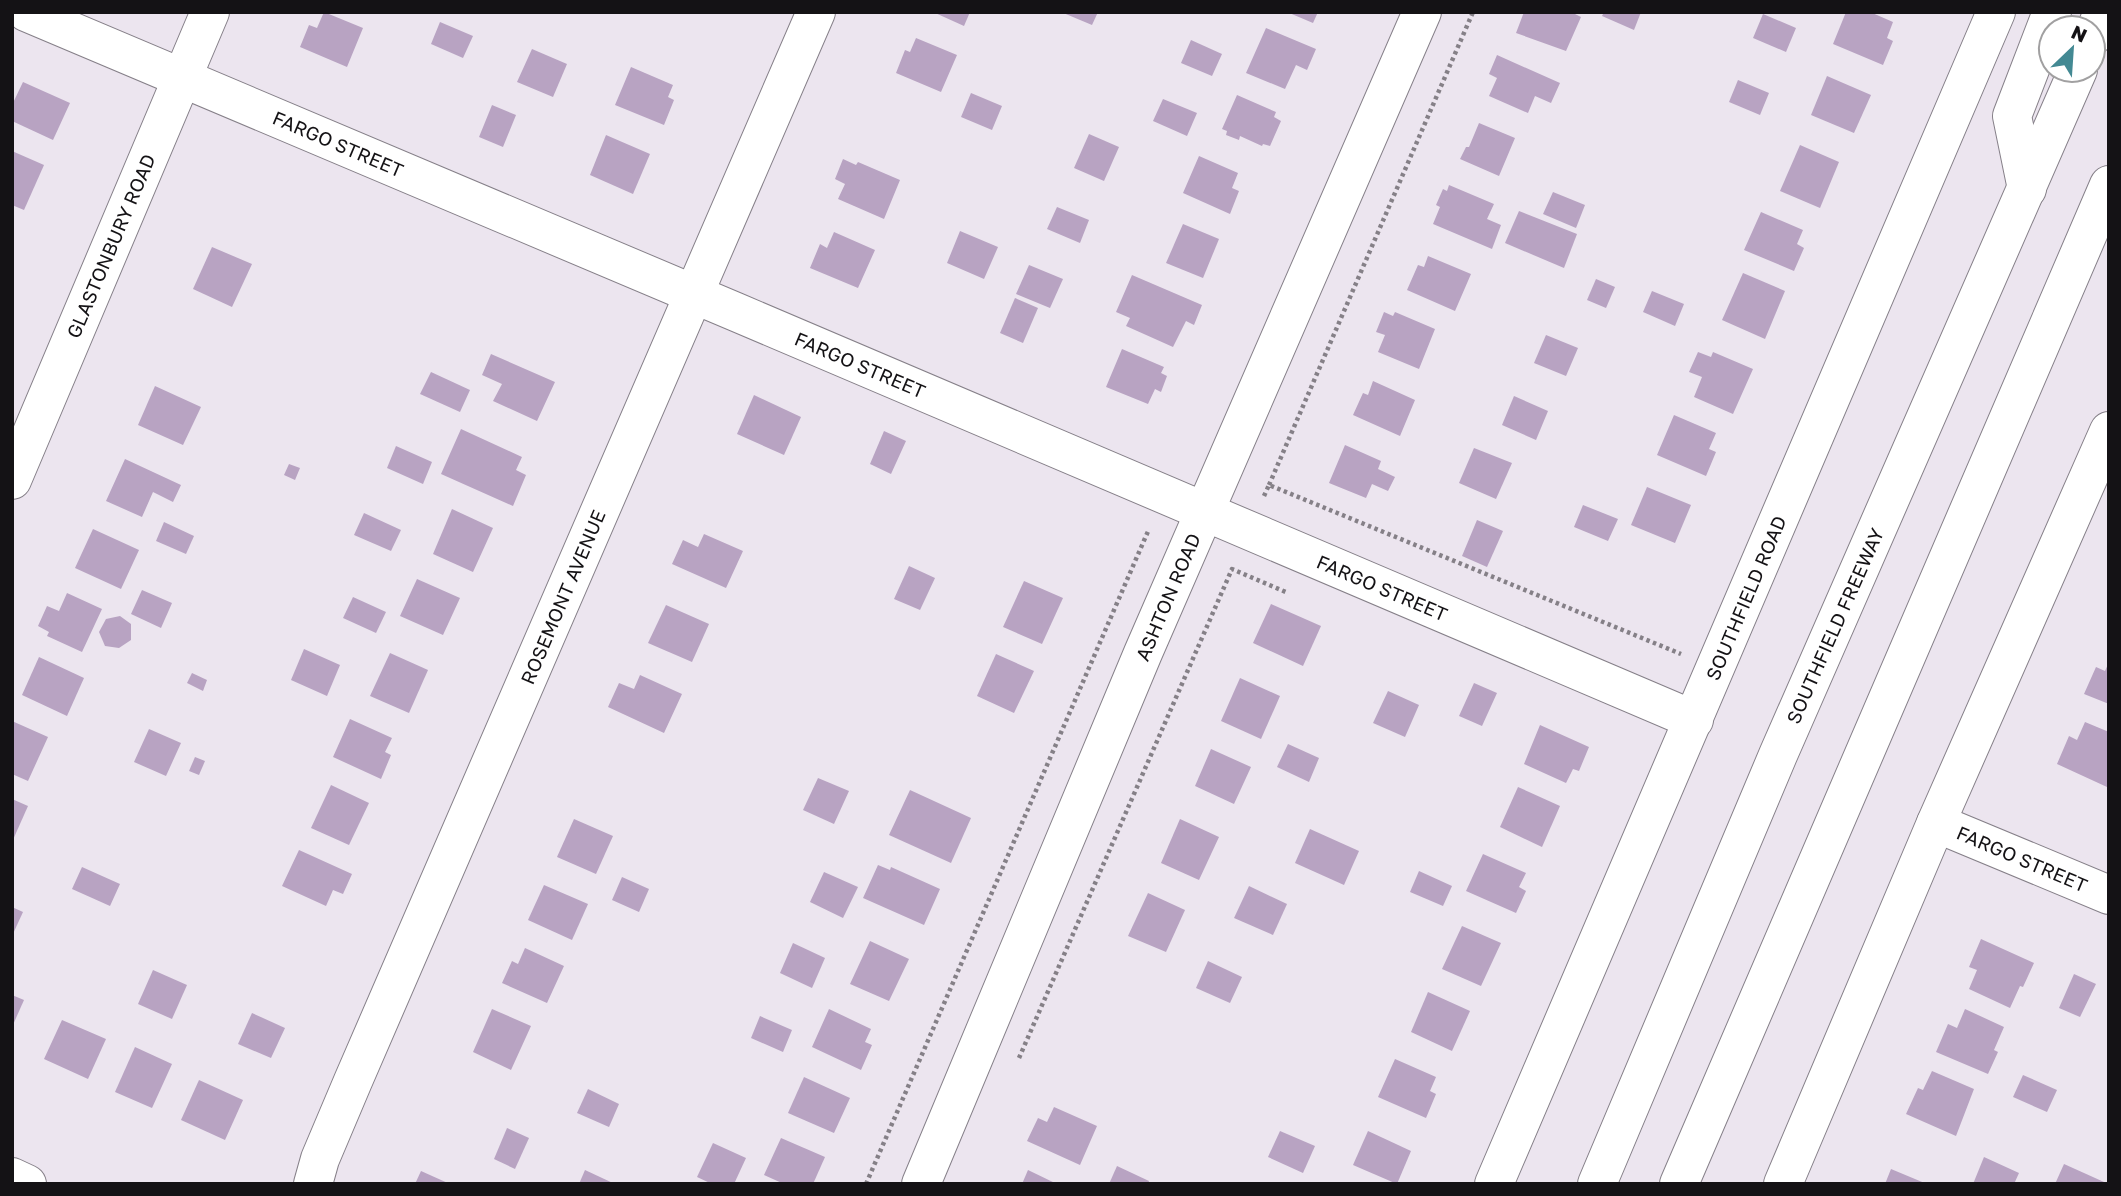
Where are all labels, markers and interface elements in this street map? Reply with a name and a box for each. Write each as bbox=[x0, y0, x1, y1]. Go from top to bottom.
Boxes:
north arrow bbox=[2037, 14, 2107, 84]
text: N bbox=[2068, 20, 2091, 47]
street label: FARGO STREET bbox=[269, 106, 407, 182]
street label: GLASTONBURY ROAD bbox=[61, 150, 160, 341]
street label: FARGO STREET bbox=[791, 327, 929, 403]
street label: ROSEMONT AVENUE bbox=[515, 506, 610, 688]
street label: SOUTHFIELD ROAD bbox=[1700, 512, 1791, 684]
street label: SOUTHFIELD FREEWAY bbox=[1781, 524, 1888, 727]
street label: ASHTON ROAD bbox=[1130, 530, 1205, 664]
street label: FARGO STREET bbox=[1313, 550, 1451, 626]
street label: FARGO STREET bbox=[1953, 821, 2091, 897]

